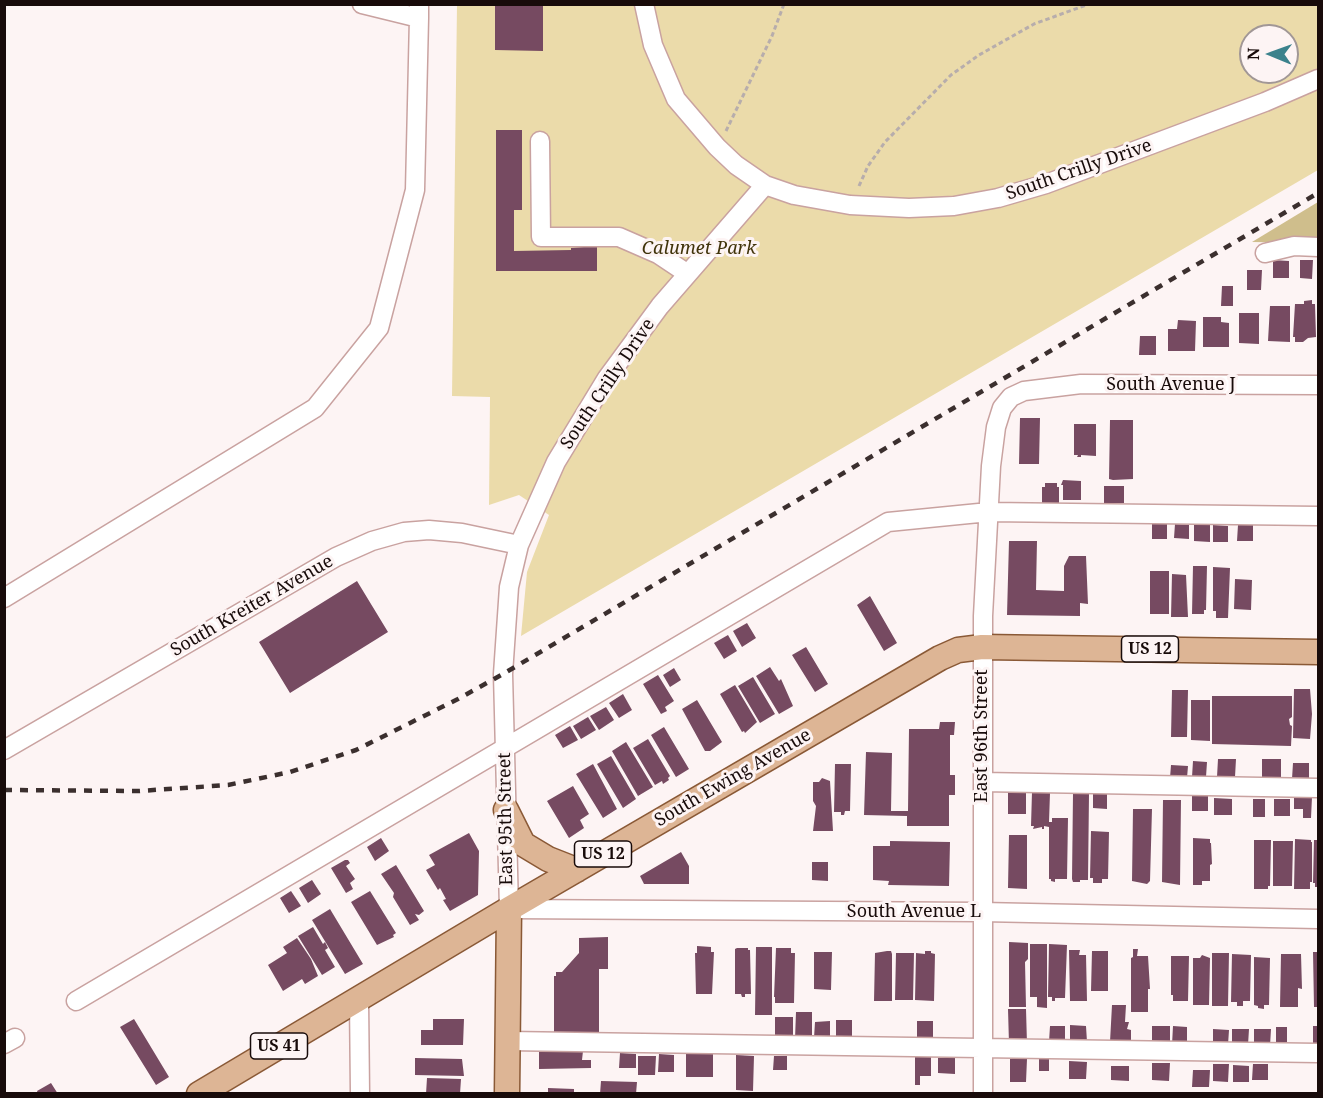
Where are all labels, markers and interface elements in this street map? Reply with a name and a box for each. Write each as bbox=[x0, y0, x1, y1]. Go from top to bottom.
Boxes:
north arrow bbox=[1239, 24, 1299, 84]
text: N bbox=[1242, 47, 1264, 60]
street label: South Crilly Drive bbox=[1003, 135, 1155, 205]
park label: Calumet Park bbox=[642, 238, 756, 260]
street label: South Crilly Drive bbox=[556, 315, 660, 453]
street label: South Avenue J bbox=[1106, 374, 1236, 396]
street label: South Kreiter Avenue bbox=[167, 551, 337, 661]
road number: US 12 bbox=[1122, 636, 1178, 662]
street label: East 96th Street bbox=[971, 669, 993, 803]
street label: South Ewing Avenue bbox=[651, 724, 815, 832]
street label: East 95th Street bbox=[494, 752, 518, 886]
road number: US 12 bbox=[574, 841, 632, 867]
street label: South Avenue L bbox=[847, 901, 981, 923]
road number: US 41 bbox=[250, 1033, 308, 1059]

